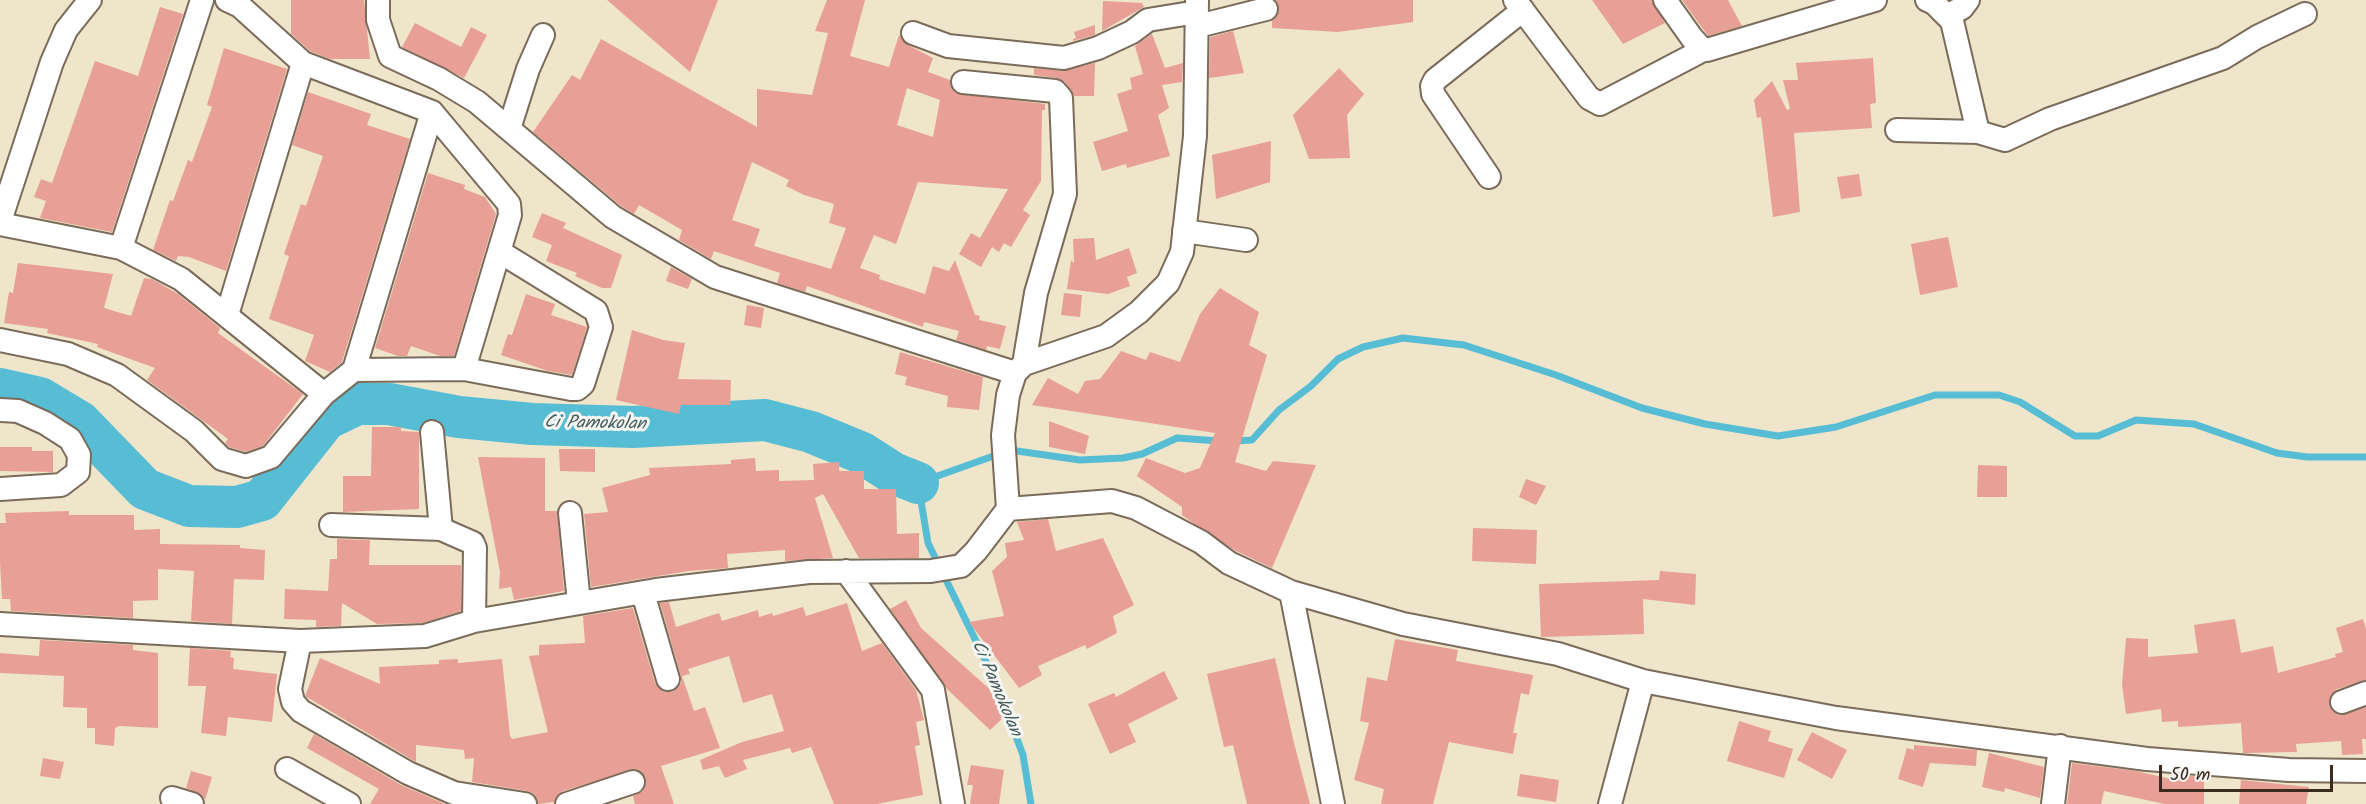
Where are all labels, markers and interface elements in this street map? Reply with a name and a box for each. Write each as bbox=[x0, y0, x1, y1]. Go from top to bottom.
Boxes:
water label: Ci Pamokolan bbox=[544, 413, 646, 437]
water label: Ci Pamokolan bbox=[965, 638, 1025, 740]
scale bar bbox=[2162, 753, 2336, 791]
text: 50 m bbox=[2170, 761, 2210, 790]

